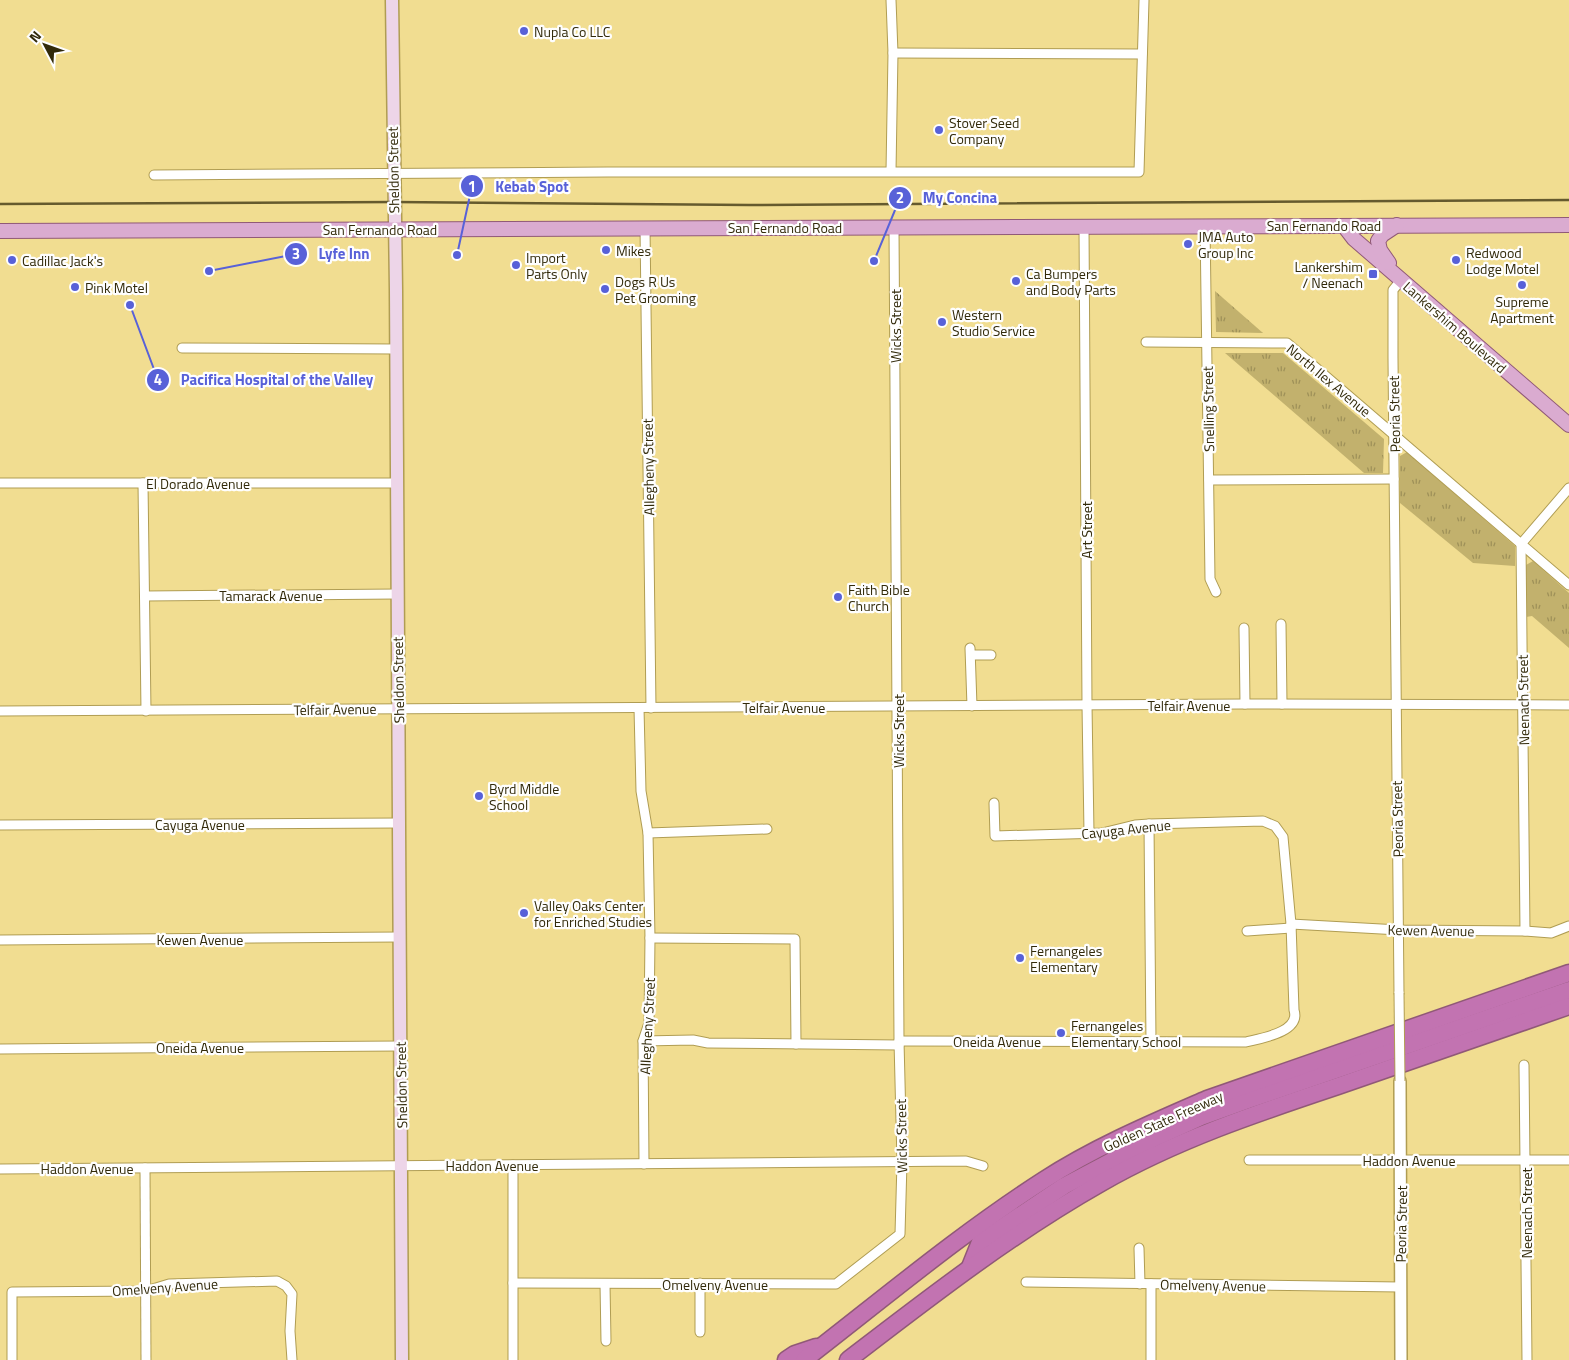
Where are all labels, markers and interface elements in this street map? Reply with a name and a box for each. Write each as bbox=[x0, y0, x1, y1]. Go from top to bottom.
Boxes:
north arrow bbox=[20, 20, 70, 70]
place label: Nupla Co LLC bbox=[534, 21, 611, 42]
marker: Nupla Co LLC bbox=[518, 25, 530, 37]
text: N bbox=[24, 26, 46, 47]
place label: Stover Seed Company bbox=[949, 112, 1019, 149]
marker: Stover Seed Company bbox=[933, 124, 945, 136]
street label: Sheldon Street bbox=[382, 126, 404, 214]
callout: Kebab Spot bbox=[460, 171, 578, 201]
text: 1 bbox=[468, 175, 476, 198]
text: Kebab Spot bbox=[495, 175, 569, 198]
callout: My Concina bbox=[888, 183, 1007, 213]
text: 2 bbox=[896, 186, 904, 209]
text: My Concina bbox=[923, 186, 998, 209]
street label: San Fernando Road bbox=[1267, 215, 1381, 236]
street label: San Fernando Road bbox=[728, 217, 842, 238]
street label: San Fernando Road bbox=[323, 219, 437, 240]
place label: JMA Auto Group Inc bbox=[1198, 226, 1254, 263]
marker: JMA Auto Group Inc bbox=[1182, 238, 1194, 250]
callout: Lyfe Inn bbox=[284, 239, 380, 269]
place label: Mikes bbox=[616, 240, 651, 261]
text: 3 bbox=[292, 242, 300, 265]
text: Lyfe Inn bbox=[318, 242, 370, 265]
place label: Redwood Lodge Motel bbox=[1466, 242, 1539, 279]
marker: Mikes bbox=[600, 244, 612, 256]
place label: Import Parts Only bbox=[526, 247, 588, 284]
place label: Cadillac Jack's bbox=[22, 250, 103, 271]
marker: Cadillac Jack's bbox=[6, 254, 18, 266]
marker: Redwood Lodge Motel bbox=[1450, 254, 1462, 266]
place label: Lankershim / Neenach bbox=[1295, 256, 1363, 293]
marker: Import Parts Only bbox=[510, 259, 522, 271]
place label: Ca Bumpers and Body Parts bbox=[1026, 263, 1116, 300]
marker: Lankershim / Neenach bbox=[1367, 268, 1379, 280]
place label: Dogs R Us Pet Grooming bbox=[615, 271, 696, 308]
marker: Ca Bumpers and Body Parts bbox=[1010, 275, 1022, 287]
street label: Lankershim Boulevard bbox=[1399, 276, 1511, 378]
place label: Pink Motel bbox=[85, 277, 148, 298]
marker: Supreme Apartment bbox=[1516, 279, 1528, 291]
marker: Pink Motel bbox=[69, 281, 81, 293]
marker: Dogs R Us Pet Grooming bbox=[599, 283, 611, 295]
street label: Wicks Street bbox=[885, 289, 906, 363]
place label: Supreme Apartment bbox=[1490, 291, 1554, 328]
place label: Western Studio Service bbox=[952, 304, 1035, 341]
marker: Western Studio Service bbox=[936, 316, 948, 328]
street label: North Ilex Avenue bbox=[1282, 339, 1376, 421]
callout: Pacifica Hospital of the Valley bbox=[146, 365, 383, 395]
street label: Snelling Street bbox=[1197, 366, 1219, 452]
text: 4 bbox=[154, 368, 162, 391]
text: Pacifica Hospital of the Valley bbox=[181, 368, 374, 391]
street label: Peoria Street bbox=[1383, 375, 1405, 453]
street label: Allegheny Street bbox=[637, 418, 659, 516]
street label: El Dorado Avenue bbox=[146, 473, 250, 494]
street label: Art Street bbox=[1076, 501, 1097, 559]
place label: Faith Bible Church bbox=[848, 579, 910, 616]
street label: Tamarack Avenue bbox=[219, 585, 323, 606]
marker: Faith Bible Church bbox=[832, 591, 844, 603]
street label: Sheldon Street bbox=[387, 636, 409, 724]
street label: Neenach Street bbox=[1512, 654, 1534, 746]
street label: Wicks Street bbox=[888, 694, 909, 768]
street label: Telfair Avenue bbox=[1148, 695, 1230, 716]
street label: Telfair Avenue bbox=[743, 697, 825, 718]
street label: Telfair Avenue bbox=[293, 698, 377, 720]
place label: Byrd Middle School bbox=[489, 778, 559, 815]
street label: Peoria Street bbox=[1386, 780, 1408, 858]
marker: Byrd Middle School bbox=[473, 790, 485, 802]
street label: Cayuga Avenue bbox=[155, 814, 245, 835]
street label: Cayuga Avenue bbox=[1080, 814, 1172, 844]
place label: Valley Oaks Center for Enriched Studies bbox=[534, 895, 652, 932]
marker: Valley Oaks Center for Enriched Studies bbox=[518, 907, 530, 919]
street label: Kewen Avenue bbox=[1387, 919, 1475, 941]
street label: Kewen Avenue bbox=[157, 929, 243, 950]
place label: Fernangeles Elementary bbox=[1030, 940, 1102, 977]
marker: Fernangeles Elementary bbox=[1014, 952, 1026, 964]
street label: Allegheny Street bbox=[634, 977, 660, 1075]
place label: Fernangeles Elementary School bbox=[1071, 1015, 1181, 1052]
marker: Fernangeles Elementary School bbox=[1055, 1027, 1067, 1039]
street label: Oneida Avenue bbox=[953, 1031, 1041, 1052]
street label: Oneida Avenue bbox=[156, 1037, 244, 1058]
street label: Sheldon Street bbox=[390, 1041, 412, 1129]
street label: Golden State Freeway bbox=[1100, 1085, 1226, 1157]
street label: Wicks Street bbox=[890, 1099, 912, 1173]
street label: Haddon Avenue bbox=[1362, 1150, 1456, 1171]
street label: Haddon Avenue bbox=[445, 1155, 539, 1176]
street label: Haddon Avenue bbox=[40, 1158, 134, 1179]
street label: Neenach Street bbox=[1516, 1167, 1537, 1258]
street label: Peoria Street bbox=[1390, 1185, 1412, 1263]
street label: Omelveny Avenue bbox=[111, 1273, 219, 1301]
street label: Omelveny Avenue bbox=[662, 1274, 768, 1295]
street label: Omelveny Avenue bbox=[1160, 1274, 1266, 1296]

